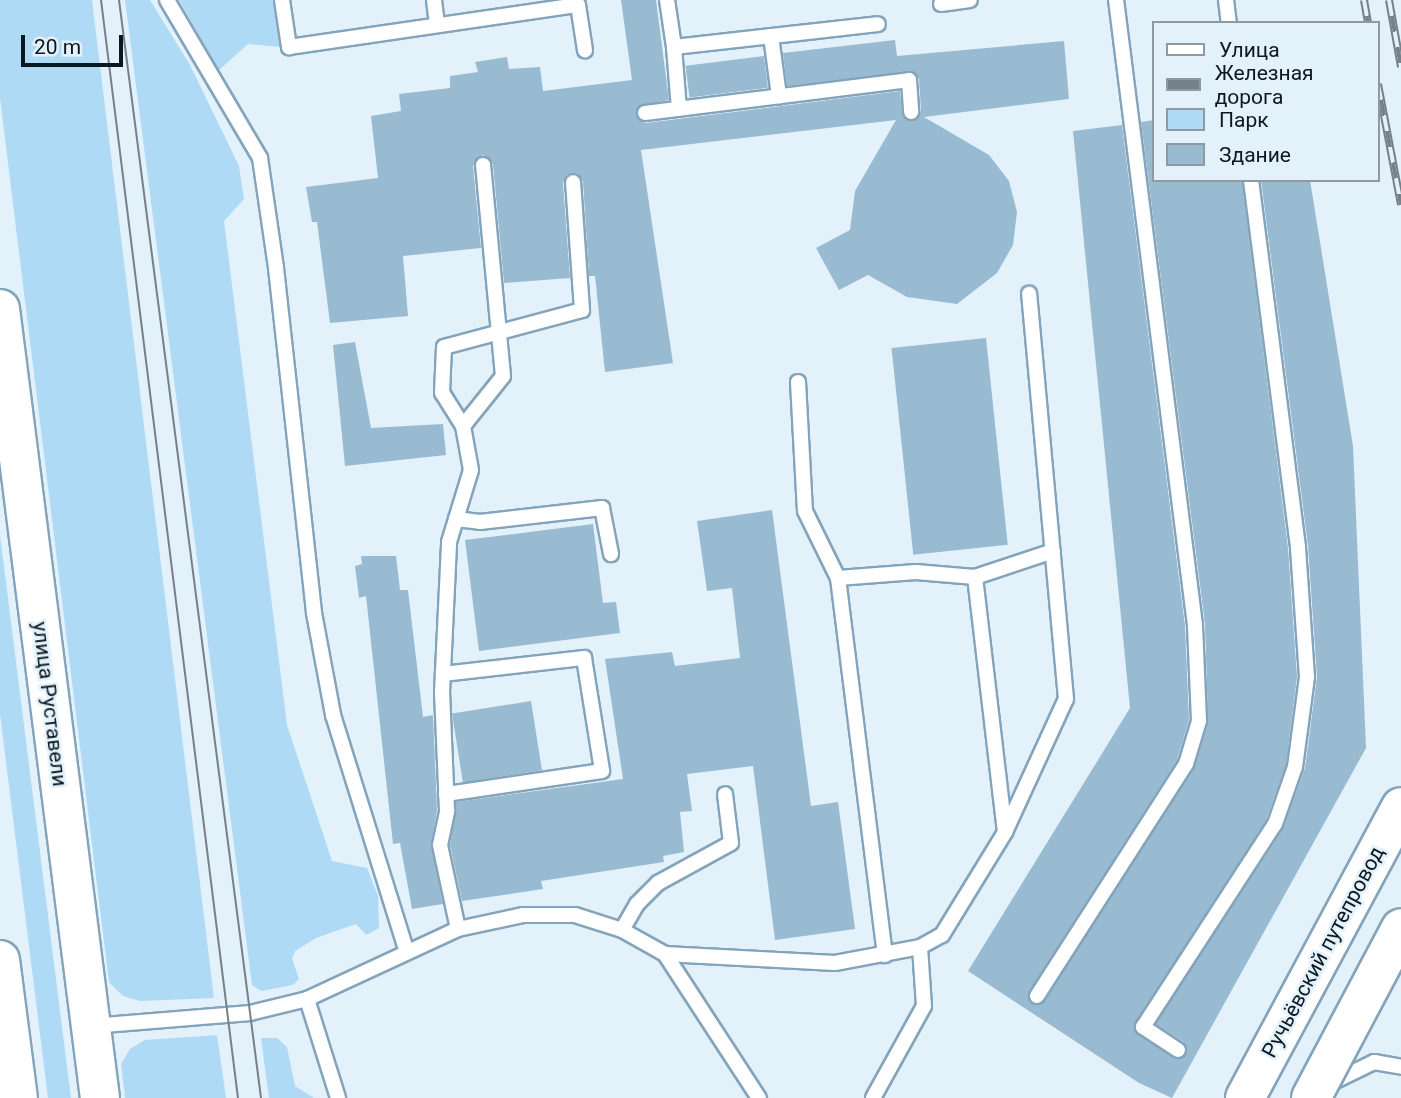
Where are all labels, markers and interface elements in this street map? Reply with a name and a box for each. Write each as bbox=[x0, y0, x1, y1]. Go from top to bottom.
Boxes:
scale bar bbox=[24, 21, 126, 65]
legend bbox=[1152, 21, 1380, 182]
text: 20 m bbox=[34, 35, 81, 59]
text: Улица bbox=[1219, 38, 1280, 62]
text: Железная дорога bbox=[1215, 61, 1314, 109]
text: Парк bbox=[1219, 108, 1269, 132]
text: Здание bbox=[1219, 143, 1291, 167]
street label: улица Руставели bbox=[27, 620, 73, 788]
street label: Ручьёвский путепровод bbox=[1257, 842, 1389, 1062]

